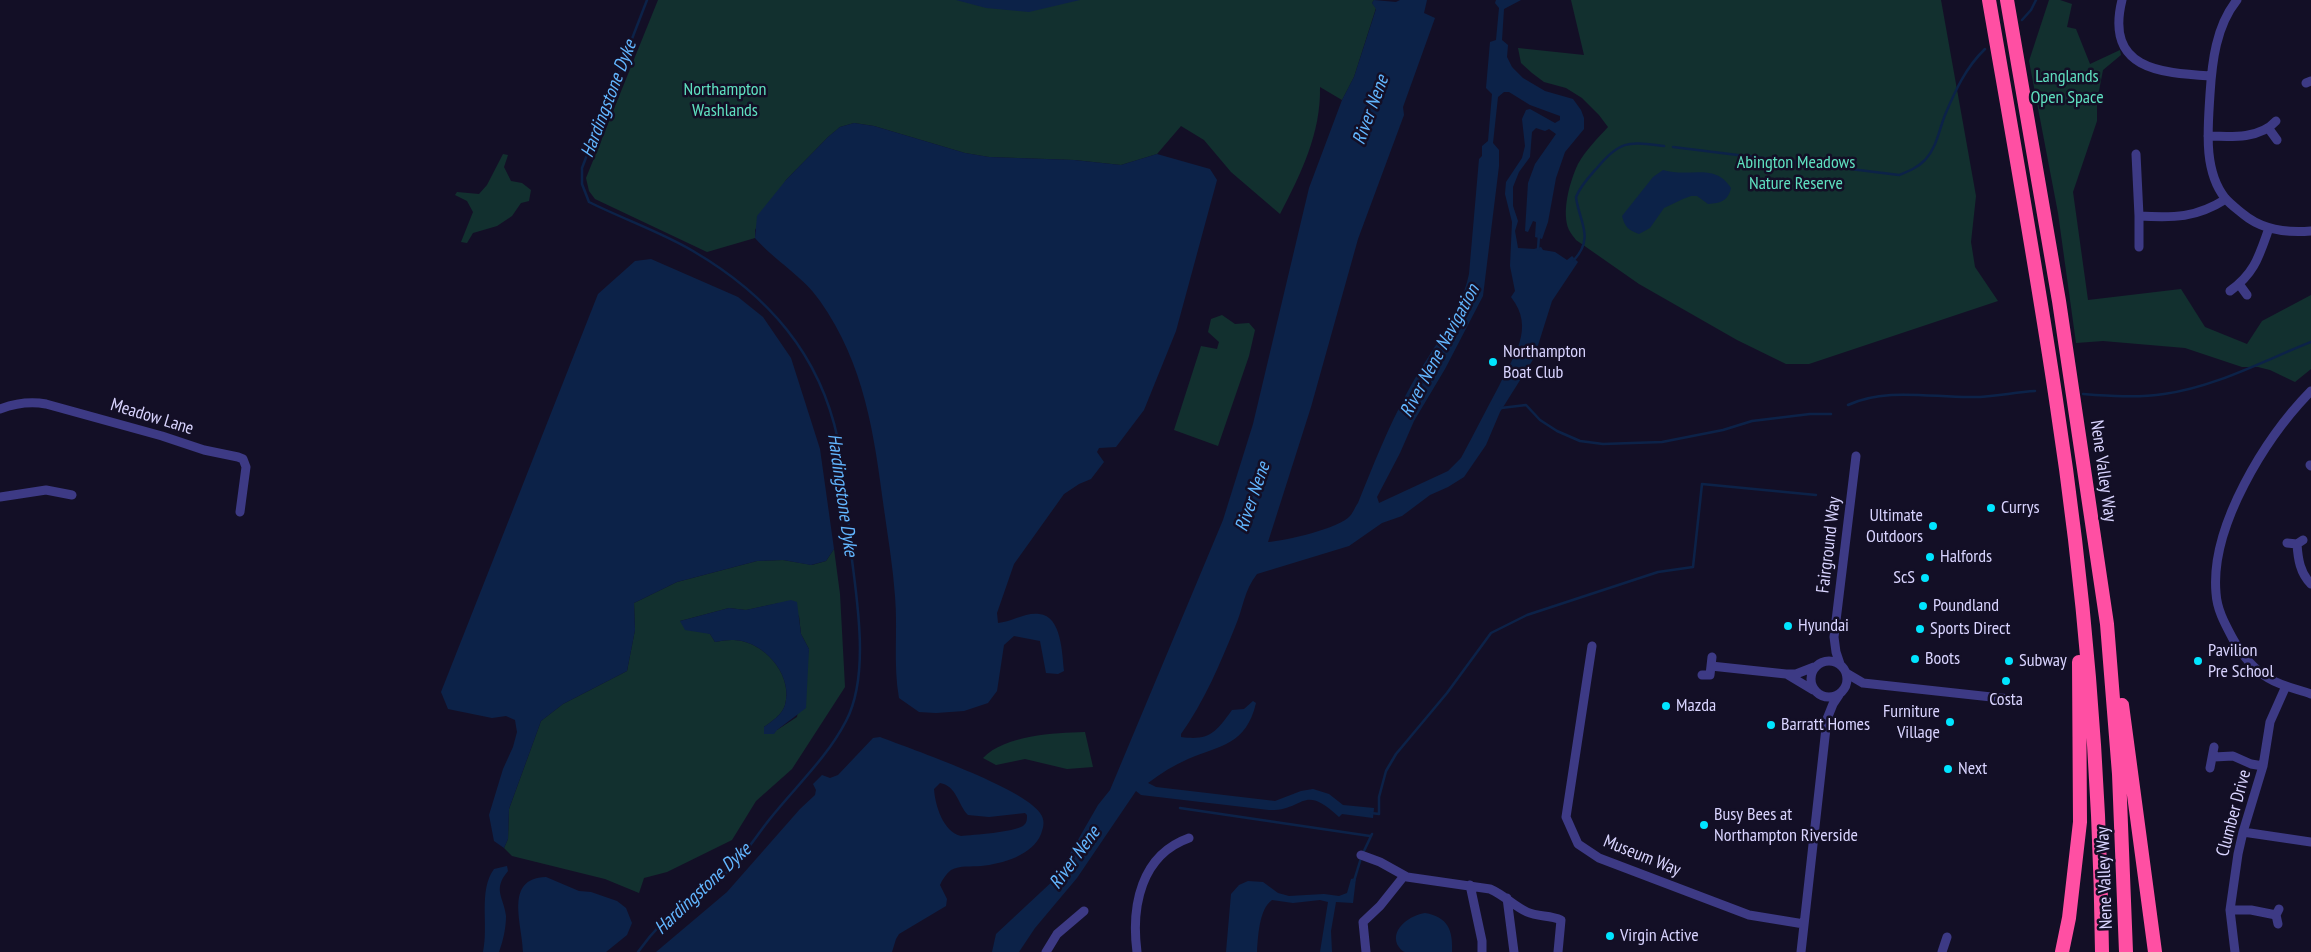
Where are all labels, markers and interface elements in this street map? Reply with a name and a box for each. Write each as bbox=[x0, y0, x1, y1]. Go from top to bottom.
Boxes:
water label: Hardingstone Dyke bbox=[576, 37, 642, 161]
park label: Langlands Open Space bbox=[2030, 66, 2104, 108]
water label: River Nene bbox=[1348, 72, 1394, 148]
park label: Northampton Washlands bbox=[684, 79, 766, 122]
park label: Abington Meadows Nature Reserve bbox=[1737, 152, 1855, 194]
water label: River Nene Navigation bbox=[1395, 281, 1485, 421]
place label: Northampton Boat Club bbox=[1503, 341, 1586, 384]
marker: Northampton Boat Club bbox=[1487, 356, 1499, 368]
street label: Meadow Lane bbox=[108, 394, 196, 440]
street label: Nene Valley Way bbox=[2085, 419, 2121, 523]
water label: Hardingstone Dyke bbox=[822, 432, 862, 558]
water label: River Nene bbox=[1231, 459, 1275, 535]
street label: Fairground Way bbox=[1812, 496, 1846, 594]
place label: Currys bbox=[2001, 497, 2040, 519]
marker: Currys bbox=[1985, 502, 1997, 514]
place label: Ultimate Outdoors bbox=[1866, 505, 1923, 548]
marker: Ultimate Outdoors bbox=[1927, 520, 1939, 532]
place label: Halfords bbox=[1940, 546, 1992, 568]
marker: Halfords bbox=[1924, 551, 1936, 563]
place label: ScS bbox=[1893, 567, 1915, 589]
marker: ScS bbox=[1919, 572, 1931, 584]
place label: Poundland bbox=[1933, 595, 1999, 617]
marker: Poundland bbox=[1917, 600, 1929, 612]
place label: Hyundai bbox=[1798, 615, 1849, 637]
place label: Sports Direct bbox=[1930, 618, 2010, 640]
marker: Hyundai bbox=[1782, 620, 1794, 632]
marker: Sports Direct bbox=[1914, 623, 1926, 635]
place label: Pavilion Pre School bbox=[2208, 640, 2274, 682]
place label: Boots bbox=[1925, 648, 1960, 670]
place label: Subway bbox=[2019, 650, 2067, 672]
marker: Boots bbox=[1909, 653, 1921, 665]
marker: Subway bbox=[2003, 655, 2015, 667]
marker: Pavilion Pre School bbox=[2192, 655, 2204, 667]
marker: Costa bbox=[2000, 675, 2012, 687]
place label: Costa bbox=[1989, 689, 2023, 711]
place label: Mazda bbox=[1676, 695, 1716, 717]
marker: Mazda bbox=[1660, 700, 1672, 712]
place label: Furniture Village bbox=[1883, 701, 1940, 744]
place label: Barratt Homes bbox=[1781, 714, 1870, 736]
marker: Furniture Village bbox=[1944, 716, 1956, 728]
marker: Barratt Homes bbox=[1765, 719, 1777, 731]
place label: Next bbox=[1958, 758, 1987, 780]
marker: Next bbox=[1942, 763, 1954, 775]
street label: Clumber Drive bbox=[2212, 767, 2256, 859]
place label: Busy Bees at Northampton Riverside bbox=[1714, 804, 1858, 846]
marker: Busy Bees at Northampton Riverside bbox=[1698, 819, 1710, 831]
water label: River Nene bbox=[1045, 822, 1105, 894]
street label: Nene Valley Way bbox=[2092, 826, 2118, 930]
street label: Museum Way bbox=[1600, 831, 1684, 881]
water label: Hardingstone Dyke bbox=[650, 838, 756, 940]
place label: Virgin Active bbox=[1620, 925, 1699, 947]
marker: Virgin Active bbox=[1604, 930, 1616, 942]

